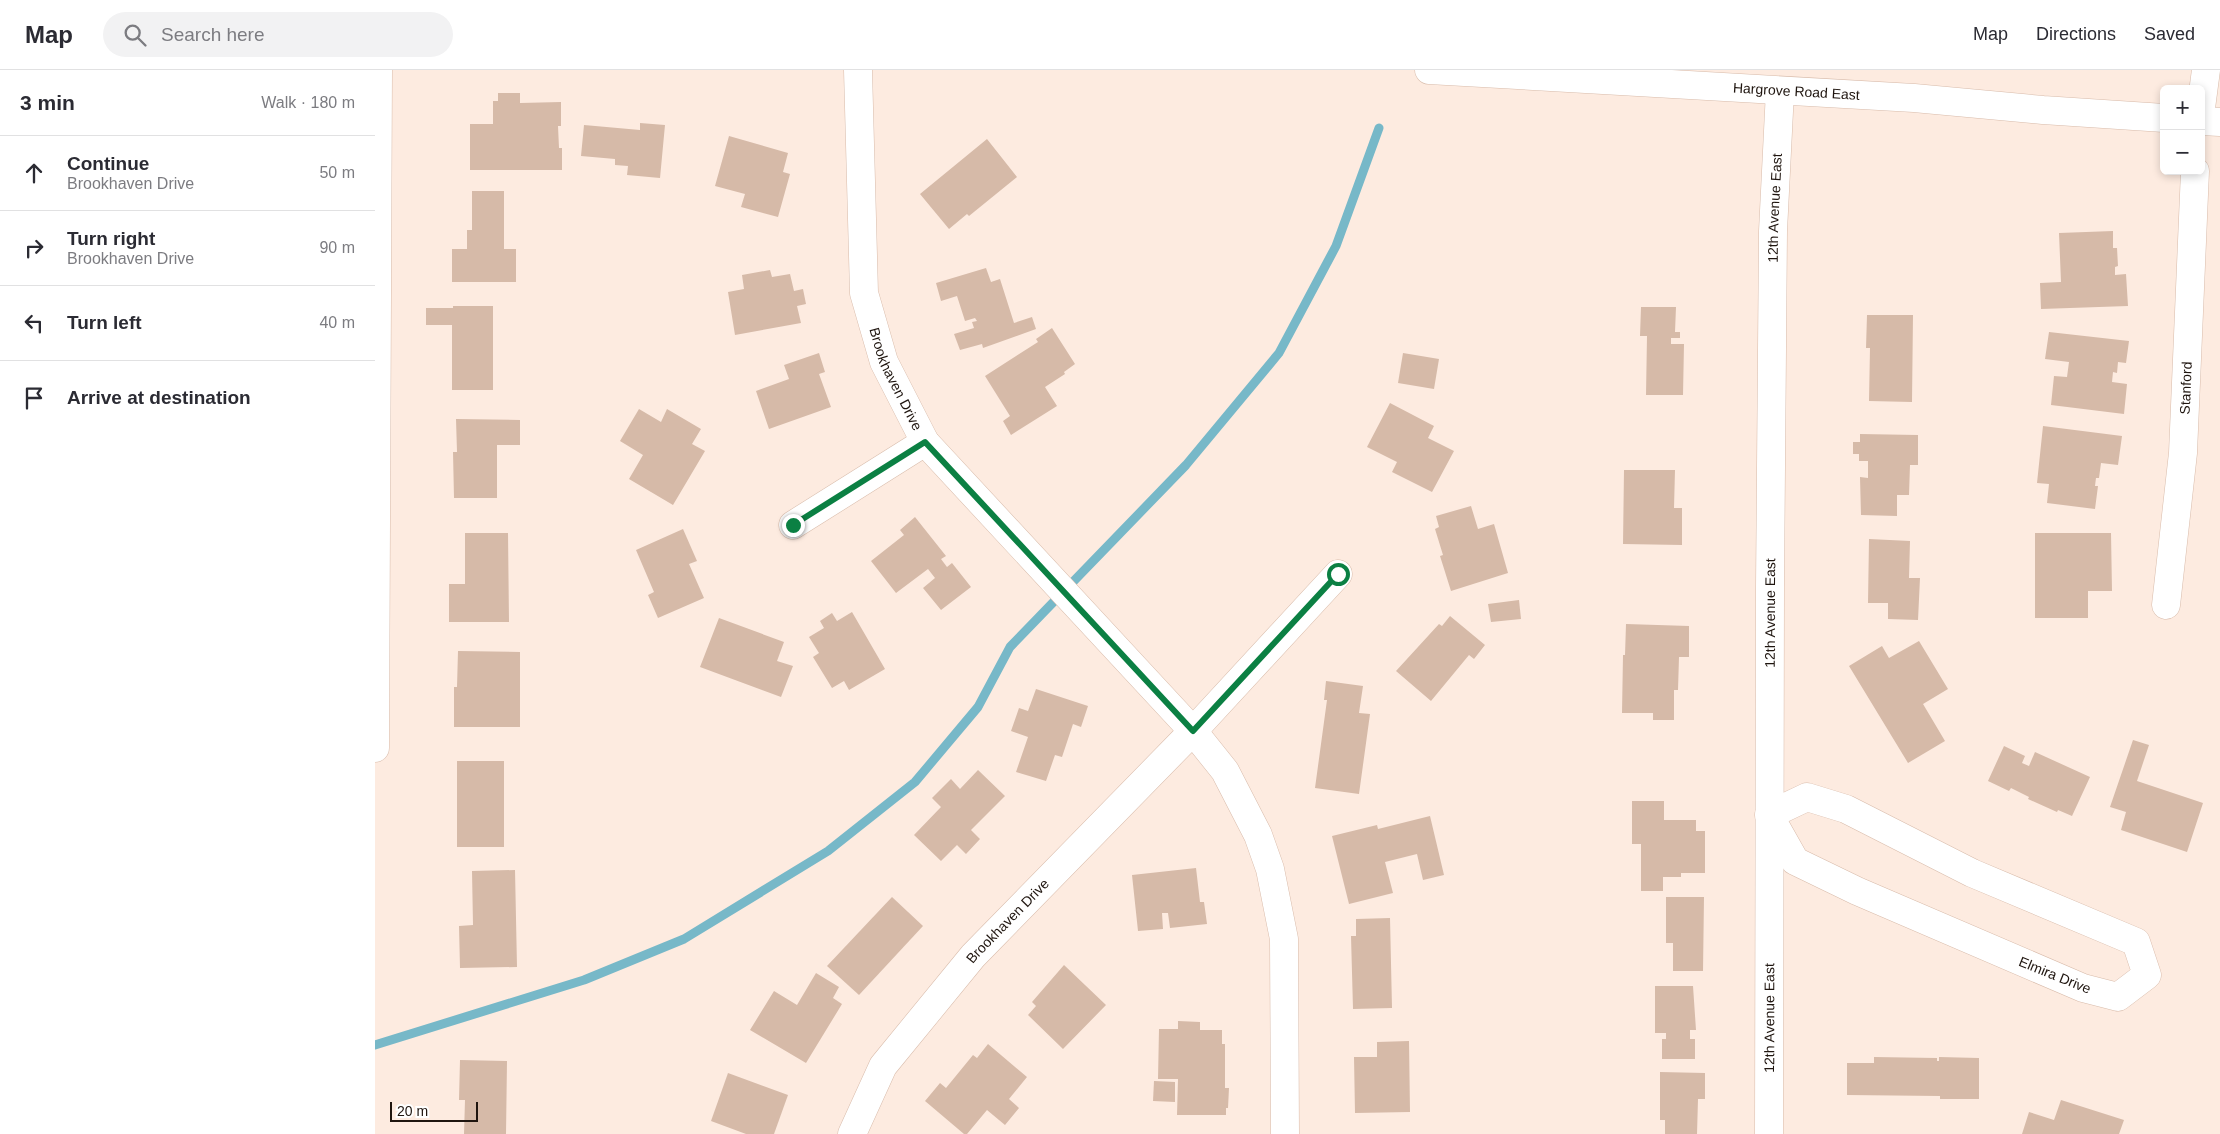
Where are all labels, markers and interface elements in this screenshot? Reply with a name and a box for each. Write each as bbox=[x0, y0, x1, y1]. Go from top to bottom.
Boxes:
search box bbox=[103, 12, 453, 57]
text: Map bbox=[25, 21, 73, 48]
icon: search bbox=[121, 21, 149, 49]
text: Search here bbox=[161, 24, 265, 45]
text: Map bbox=[1973, 24, 2008, 44]
text: Directions bbox=[2036, 24, 2116, 44]
text: Saved bbox=[2144, 24, 2195, 44]
street label: Hargrove Road East bbox=[1733, 80, 1860, 103]
map controls bbox=[2160, 85, 2205, 175]
button: + bbox=[2160, 85, 2205, 130]
text: 3 min bbox=[20, 91, 75, 114]
text: Walk · 180 m bbox=[261, 94, 355, 111]
button: − bbox=[2160, 130, 2205, 175]
text: Continue bbox=[67, 153, 149, 174]
street label: 12th Avenue East bbox=[1765, 153, 1785, 263]
icon: ahead bbox=[20, 159, 48, 187]
text: 50 m bbox=[319, 164, 355, 181]
text: Brookhaven Drive bbox=[67, 175, 194, 192]
text: Turn right bbox=[67, 228, 155, 249]
icon: right bbox=[20, 234, 48, 262]
text: 90 m bbox=[319, 239, 355, 256]
text: Brookhaven Drive bbox=[67, 250, 194, 267]
icon: left bbox=[20, 309, 48, 337]
text: Turn left bbox=[67, 312, 142, 333]
text: 40 m bbox=[319, 314, 355, 331]
street label: Brookhaven Drive bbox=[866, 326, 926, 433]
street label: Stanford bbox=[2177, 361, 2195, 415]
icon: arrive bbox=[20, 384, 48, 412]
text: Arrive at destination bbox=[67, 387, 251, 408]
route end bbox=[782, 514, 805, 537]
street label: 12th Avenue East bbox=[1762, 558, 1778, 668]
route start bbox=[1327, 563, 1350, 586]
street label: Brookhaven Drive bbox=[963, 875, 1052, 966]
street label: Elmira Drive bbox=[2017, 953, 2094, 997]
street label: 12th Avenue East bbox=[1761, 963, 1777, 1073]
scale bar bbox=[390, 1099, 477, 1122]
text: 20 m bbox=[397, 1103, 428, 1119]

